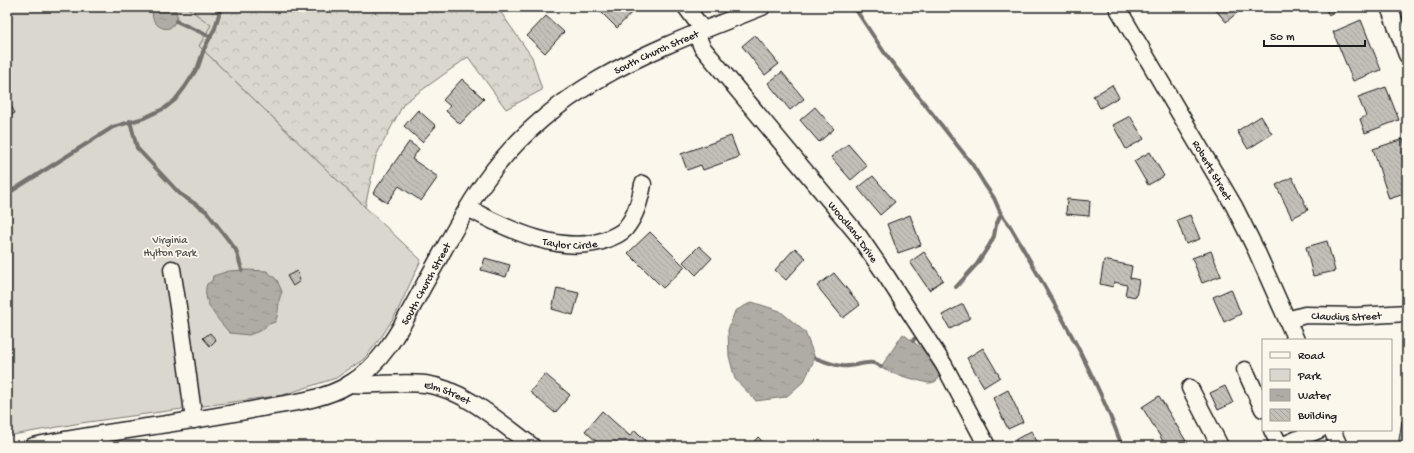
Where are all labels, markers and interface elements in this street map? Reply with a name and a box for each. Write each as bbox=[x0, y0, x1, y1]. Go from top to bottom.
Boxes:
scale bar bbox=[1264, 22, 1365, 48]
street label: South Church Street bbox=[612, 28, 702, 78]
text: 50 m bbox=[1270, 31, 1295, 45]
street label: Roberts Street bbox=[1189, 139, 1234, 204]
street label: Woodland Drive bbox=[825, 200, 879, 266]
park label: Virginia Hylton Park bbox=[143, 235, 198, 260]
street label: Taylor Circle bbox=[540, 236, 599, 253]
street label: South Church Street bbox=[400, 240, 455, 327]
street label: Claudius Street bbox=[1311, 310, 1383, 324]
legend bbox=[1262, 339, 1392, 431]
text: Road bbox=[1298, 350, 1325, 364]
text: Park bbox=[1297, 370, 1323, 384]
street label: Elm Street bbox=[423, 380, 473, 409]
text: Water bbox=[1298, 390, 1332, 404]
text: Building bbox=[1297, 410, 1337, 424]

